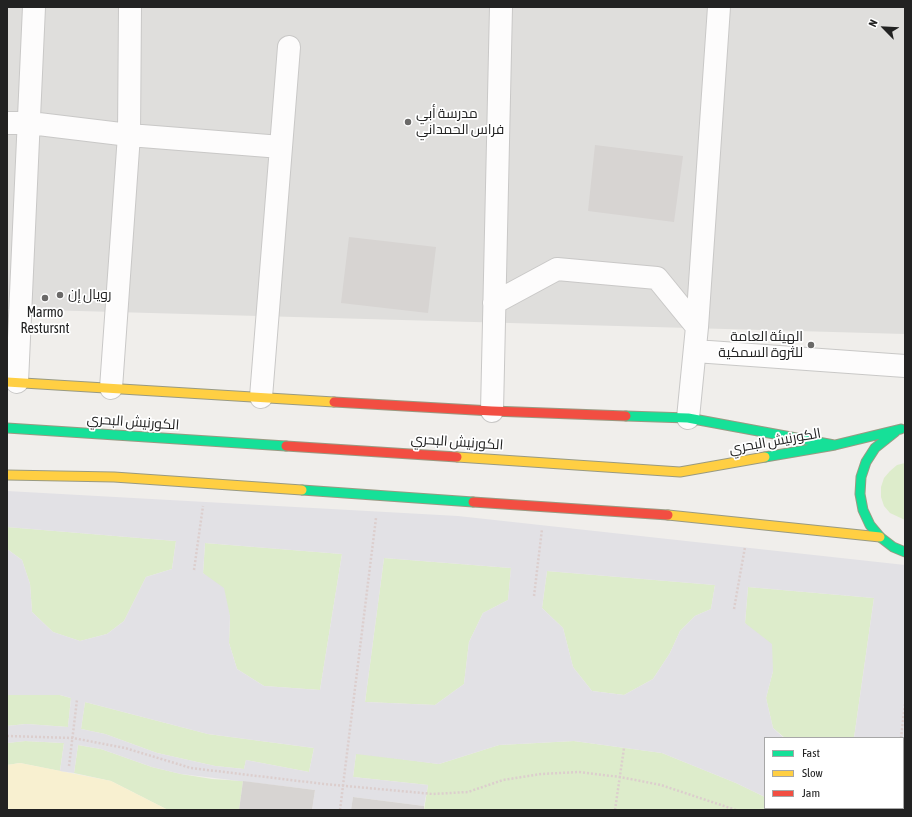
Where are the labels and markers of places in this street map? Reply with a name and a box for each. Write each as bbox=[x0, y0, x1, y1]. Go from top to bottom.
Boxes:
place label: مدرسة أبي فراس الحمداني bbox=[416, 106, 504, 138]
marker: مدرسة أبي فراس الحمداني bbox=[403, 117, 413, 127]
place label: رويال إن bbox=[68, 287, 112, 303]
marker: رويال إن bbox=[55, 290, 65, 300]
marker: Marmo Restursnt bbox=[40, 293, 50, 303]
place label: Marmo Restursnt bbox=[21, 305, 69, 338]
place label: الهيئة العامة للثروة السمكية bbox=[718, 329, 803, 362]
marker: الهيئة العامة للثروة السمكية bbox=[806, 340, 816, 350]

